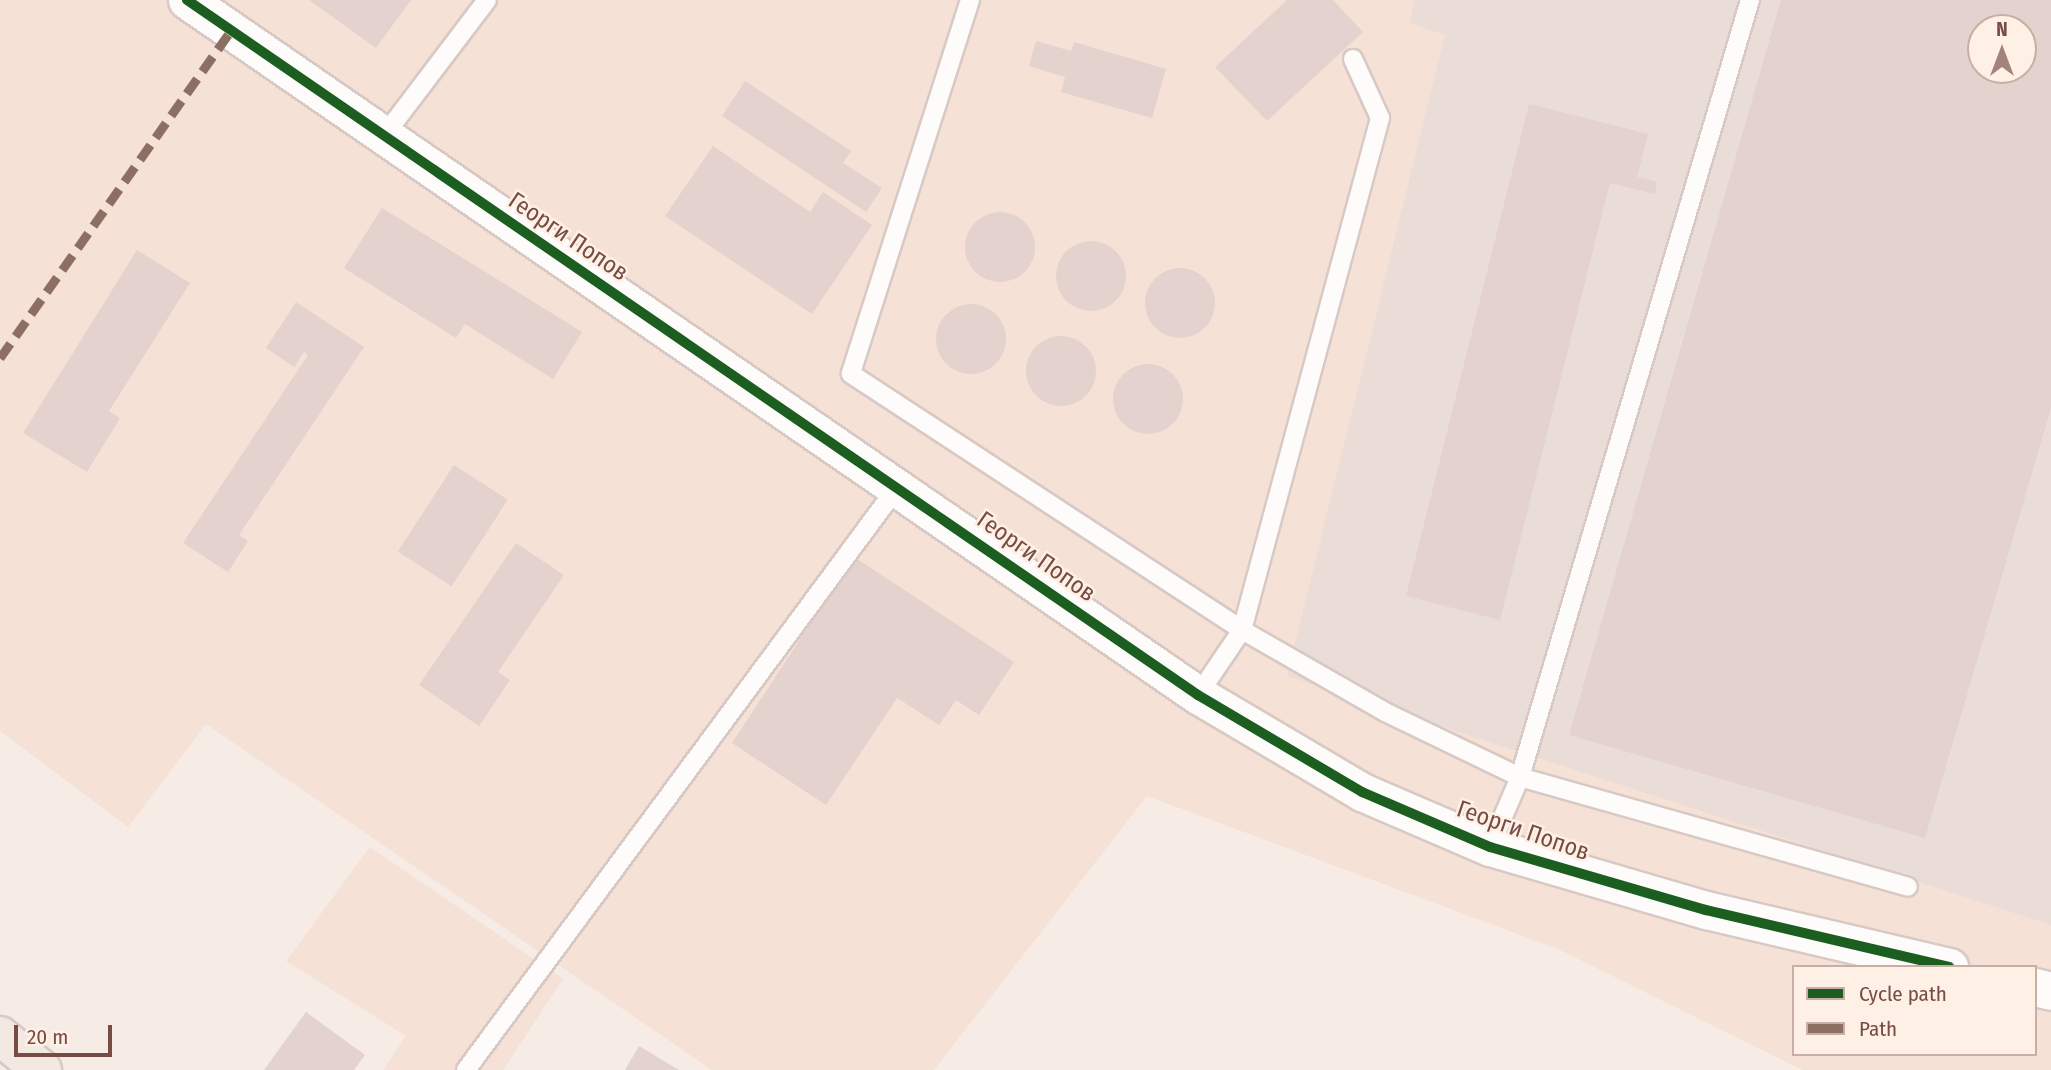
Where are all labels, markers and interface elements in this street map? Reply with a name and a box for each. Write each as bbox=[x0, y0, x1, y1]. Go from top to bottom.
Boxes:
north arrow bbox=[1967, 14, 2037, 84]
text: N bbox=[1996, 18, 2008, 41]
street label: Георги Попов bbox=[503, 186, 633, 288]
street label: Георги Попов bbox=[971, 506, 1101, 608]
street label: Георги Попов bbox=[1453, 795, 1593, 867]
legend bbox=[1792, 965, 2037, 1056]
text: Cycle path bbox=[1859, 981, 1947, 1007]
scale bar bbox=[18, 1010, 116, 1054]
text: Path bbox=[1859, 1016, 1897, 1042]
text: 20 m bbox=[27, 1024, 68, 1050]

